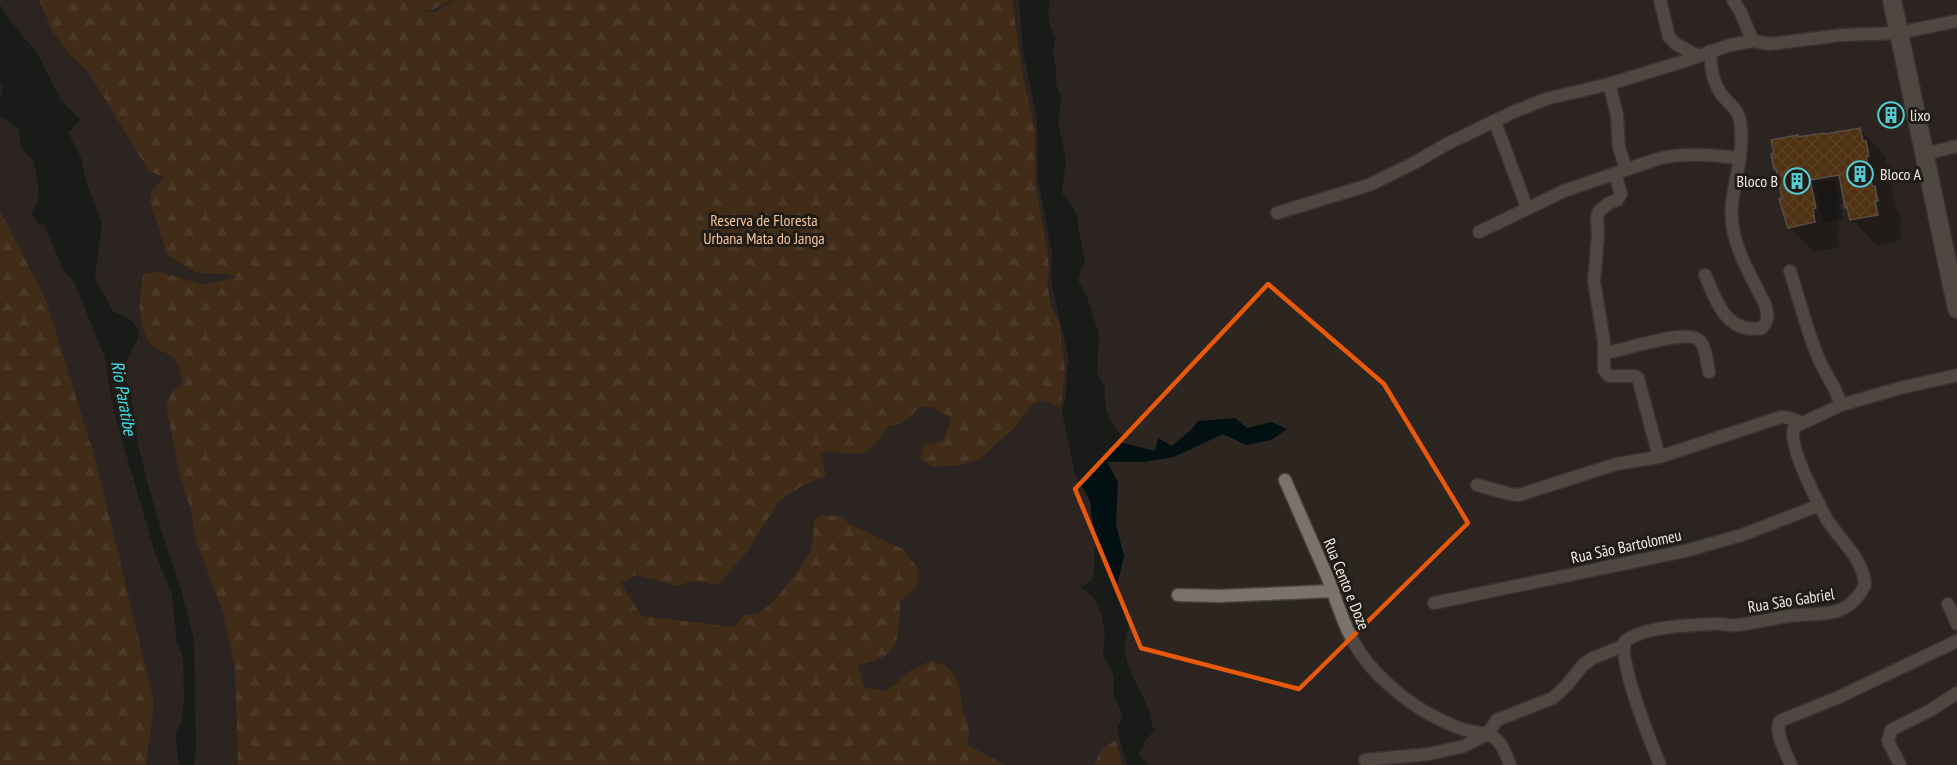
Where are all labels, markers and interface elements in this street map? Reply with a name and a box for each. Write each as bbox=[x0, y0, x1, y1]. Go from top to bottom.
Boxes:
building icon: lixo bbox=[1876, 100, 1906, 130]
place label: lixo bbox=[1910, 105, 1930, 125]
building icon: Bloco A bbox=[1845, 159, 1875, 189]
place label: Bloco A bbox=[1880, 164, 1921, 184]
building icon: Bloco B bbox=[1782, 166, 1812, 196]
place label: Bloco B bbox=[1737, 171, 1778, 191]
park label: Reserva de Floresta Urbana Mata do Janga bbox=[703, 210, 825, 248]
water label: Rio Paratibe bbox=[106, 359, 142, 439]
street label: Rua São Bartolomeu bbox=[1569, 525, 1683, 567]
street label: Rua Cento e Doze bbox=[1320, 535, 1374, 633]
street label: Rua São Gabriel bbox=[1746, 583, 1836, 617]

